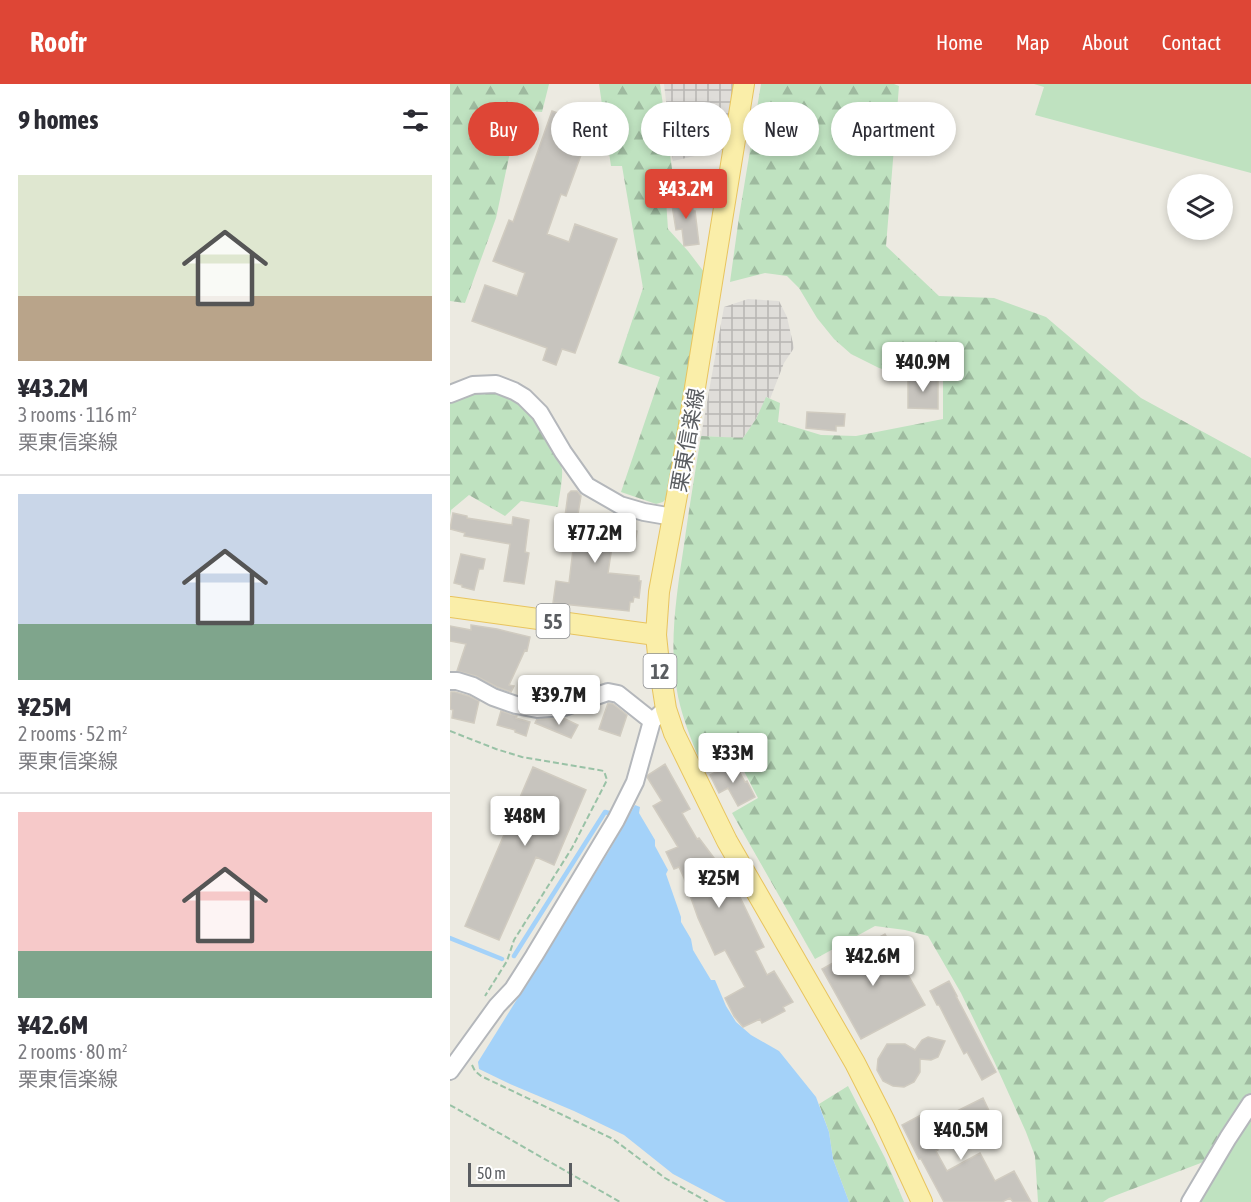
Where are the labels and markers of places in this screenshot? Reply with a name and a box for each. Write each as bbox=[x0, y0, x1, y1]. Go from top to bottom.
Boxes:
pin: ¥43.2M bbox=[637, 169, 735, 220]
pin: ¥40.9M bbox=[874, 342, 972, 393]
pin: ¥77.2M bbox=[546, 513, 644, 564]
pin: ¥39.7M bbox=[510, 675, 608, 726]
pin: ¥33M bbox=[697, 733, 769, 784]
pin: ¥48M bbox=[489, 796, 561, 847]
pin: ¥25M bbox=[683, 858, 755, 909]
pin: ¥42.6M bbox=[824, 936, 922, 987]
pin: ¥40.5M bbox=[912, 1110, 1010, 1161]

